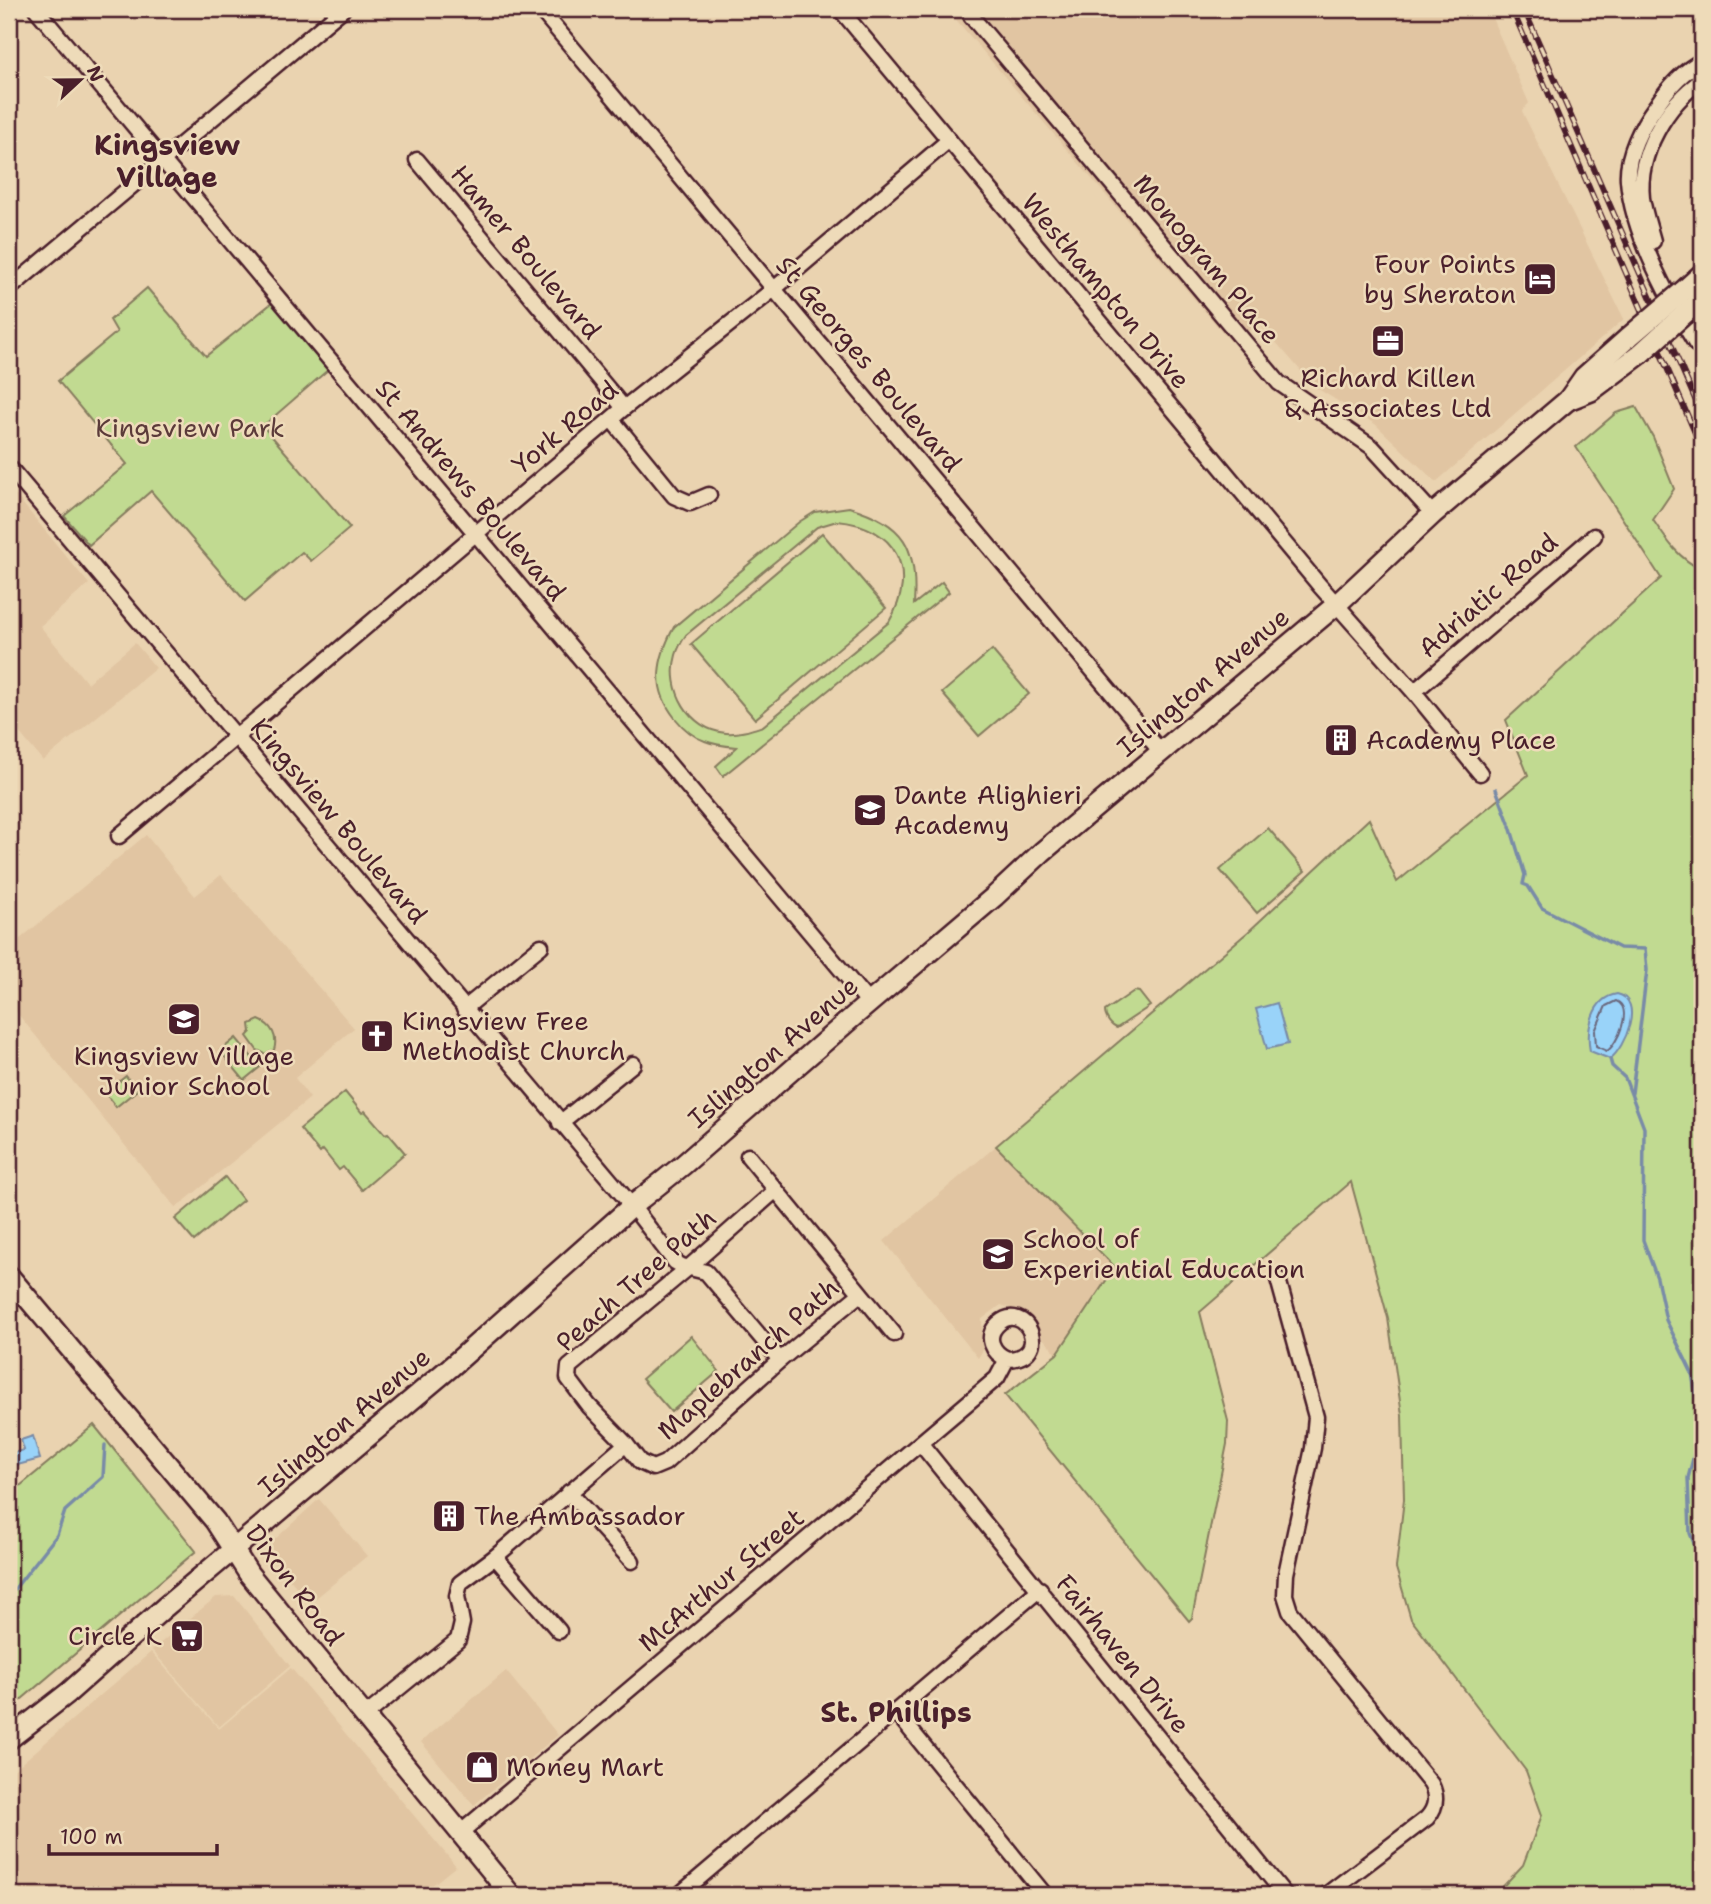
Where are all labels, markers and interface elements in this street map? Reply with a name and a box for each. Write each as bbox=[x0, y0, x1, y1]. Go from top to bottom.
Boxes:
north arrow bbox=[46, 46, 116, 116]
text: N bbox=[81, 62, 110, 85]
district label: Kingsview Village bbox=[94, 126, 241, 196]
street label: Hamer Boulevard bbox=[443, 157, 610, 346]
street label: Monogram Place bbox=[1126, 166, 1289, 351]
street label: Westhampton Drive bbox=[1014, 185, 1199, 396]
place label: Four Points by Sheraton bbox=[1364, 246, 1516, 311]
street label: St Georges Boulevard bbox=[769, 248, 970, 479]
hotel icon: Four Points by Sheraton bbox=[1521, 260, 1559, 298]
office icon: Richard Killen & Associates Ltd bbox=[1369, 322, 1407, 360]
place label: Richard Killen & Associates Ltd bbox=[1285, 360, 1491, 425]
street label: St Andrews Boulevard bbox=[368, 371, 575, 608]
street label: York Road bbox=[504, 372, 625, 481]
park label: Kingsview Park bbox=[95, 410, 285, 445]
street label: Adriatic Road bbox=[1410, 524, 1565, 665]
street label: Islington Avenue bbox=[1109, 599, 1296, 764]
street label: Kingsview Boulevard bbox=[243, 710, 436, 931]
building icon: Academy Place bbox=[1322, 721, 1360, 759]
place label: Academy Place bbox=[1366, 722, 1557, 757]
place label: Dante Alighieri Academy bbox=[894, 777, 1082, 842]
school or university icon: Dante Alighieri Academy bbox=[851, 791, 889, 829]
street label: Islington Avenue bbox=[680, 968, 865, 1135]
school or university icon: Kingsview Village Junior School bbox=[165, 1000, 203, 1038]
place label: Kingsview Free Methodist Church bbox=[402, 1003, 626, 1068]
church icon: Kingsview Free Methodist Church bbox=[358, 1017, 396, 1055]
place label: Kingsview Village Junior School bbox=[74, 1038, 294, 1103]
street label: Peach Tree Path bbox=[548, 1200, 723, 1359]
place label: School of Experiential Education bbox=[1023, 1221, 1305, 1286]
school or university icon: School of Experiential Education bbox=[979, 1235, 1017, 1273]
street label: Maplebranch Path bbox=[649, 1270, 846, 1447]
street label: Islington Avenue bbox=[250, 1339, 437, 1504]
building icon: The Ambassador bbox=[430, 1497, 468, 1535]
place label: The Ambassador bbox=[474, 1498, 686, 1533]
street label: McArthur Street bbox=[630, 1500, 811, 1659]
street label: Dixon Road bbox=[238, 1517, 353, 1653]
street label: Fairhaven Drive bbox=[1048, 1567, 1198, 1741]
supermarket icon: Circle K bbox=[168, 1617, 206, 1655]
place label: Circle K bbox=[68, 1618, 162, 1653]
district label: St. Phillips bbox=[820, 1693, 972, 1731]
shop icon: Money Mart bbox=[463, 1748, 501, 1786]
place label: Money Mart bbox=[506, 1749, 664, 1784]
scale bar bbox=[49, 1813, 217, 1857]
text: 100 m bbox=[60, 1823, 123, 1851]

